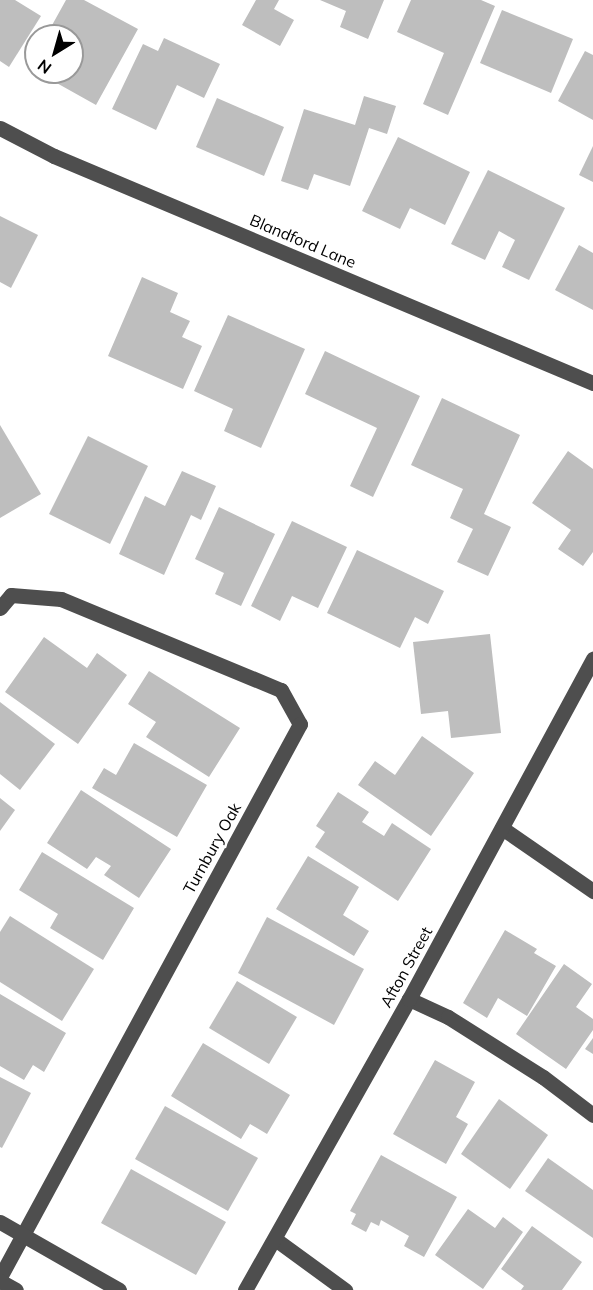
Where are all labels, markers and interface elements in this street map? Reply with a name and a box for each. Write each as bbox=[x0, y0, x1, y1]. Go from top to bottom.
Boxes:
north arrow bbox=[24, 24, 84, 84]
text: N bbox=[34, 55, 55, 78]
street label: Blandford Lane bbox=[247, 210, 359, 272]
street label: Turnbury Oak bbox=[179, 799, 245, 897]
street label: Afton Street bbox=[376, 923, 436, 1011]

